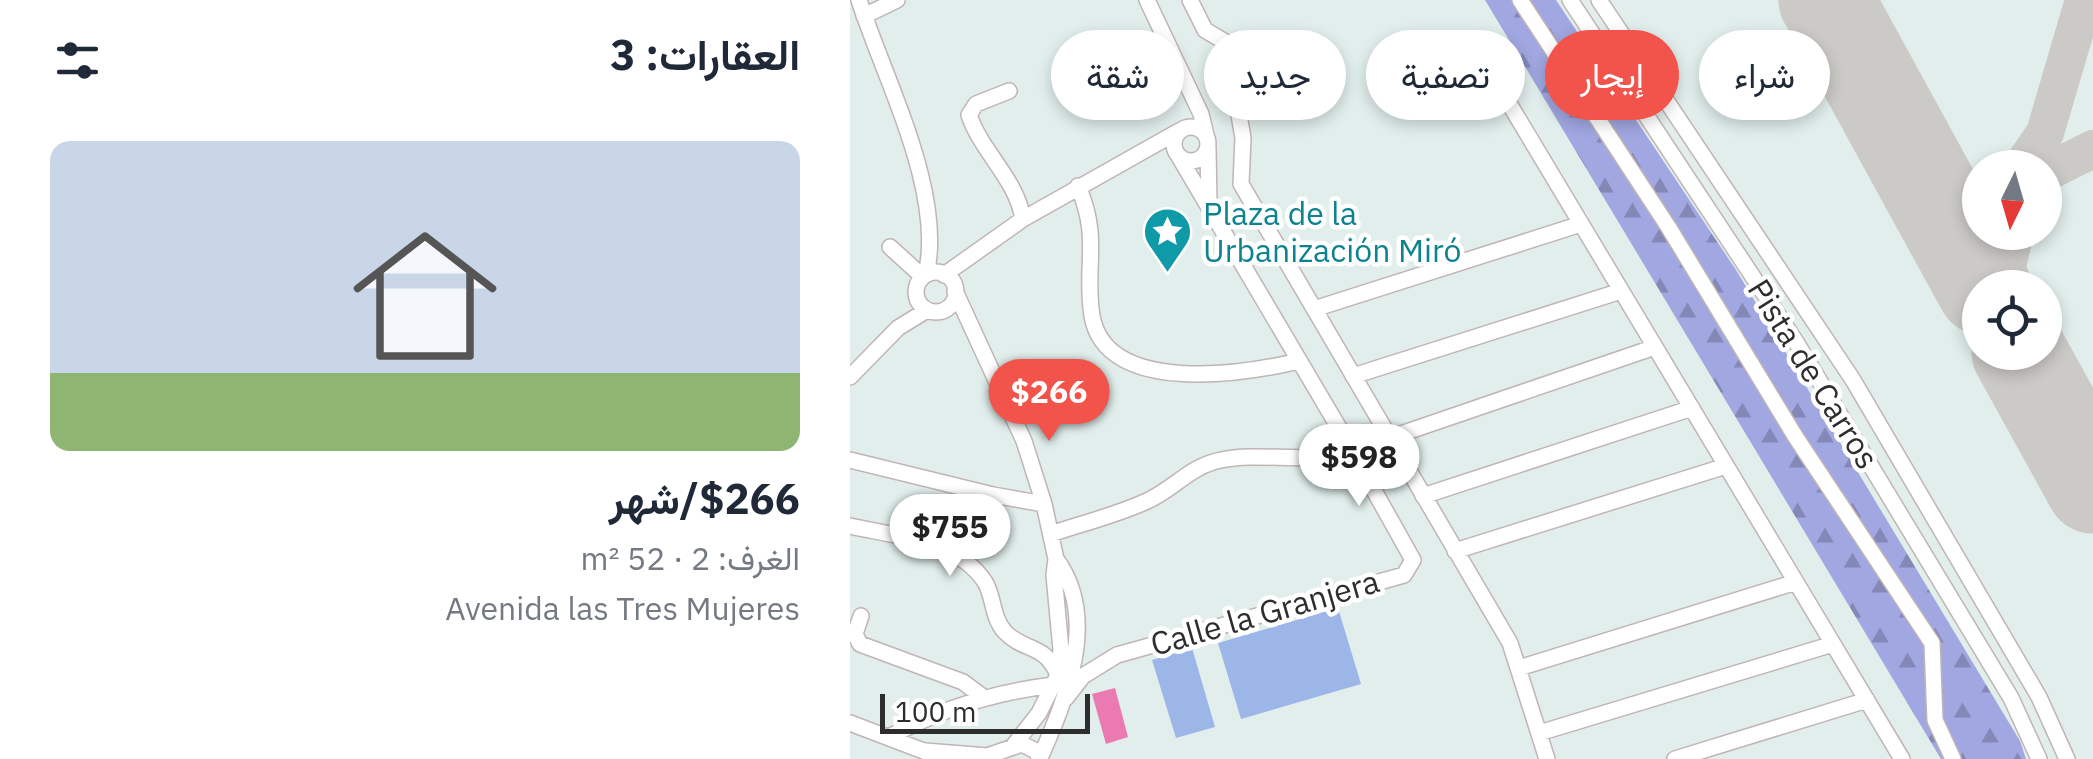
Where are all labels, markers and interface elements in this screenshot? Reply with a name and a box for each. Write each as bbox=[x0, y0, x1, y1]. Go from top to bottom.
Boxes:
text: العقارات: 3 bbox=[610, 27, 800, 82]
chip: شقة bbox=[1051, 30, 1184, 120]
chip: جديد bbox=[1204, 30, 1346, 120]
chip: تصفية bbox=[1366, 30, 1525, 120]
chip: إيجار bbox=[1545, 30, 1679, 120]
chip: شراء bbox=[1699, 30, 1830, 120]
icon: filters bbox=[50, 33, 105, 88]
north arrow bbox=[1962, 150, 2062, 250]
map controls bbox=[1962, 150, 2062, 370]
place label: Plaza de la Urbanización Miró bbox=[1203, 192, 1461, 271]
icon: home bbox=[335, 206, 515, 386]
place icon: Plaza de la Urbanización Miró bbox=[1142, 206, 1194, 274]
button: locate bbox=[1962, 270, 2062, 370]
street label: Pista de Carros bbox=[1739, 271, 1889, 476]
pin: $266 bbox=[990, 359, 1108, 444]
text: $266 bbox=[1011, 370, 1087, 412]
pin: $598 bbox=[1300, 424, 1418, 509]
text: $598 bbox=[1321, 435, 1397, 477]
text: $266/شهر bbox=[609, 471, 800, 526]
pin: $755 bbox=[891, 494, 1009, 579]
text: $755 bbox=[912, 505, 988, 547]
text: الغرف: 2 · 52 m² bbox=[581, 537, 800, 579]
street label: Calle la Granjera bbox=[1145, 559, 1384, 665]
text: Avenida las Tres Mujeres bbox=[445, 587, 800, 629]
scale bar bbox=[880, 689, 1090, 734]
text: 100 m bbox=[895, 693, 976, 730]

